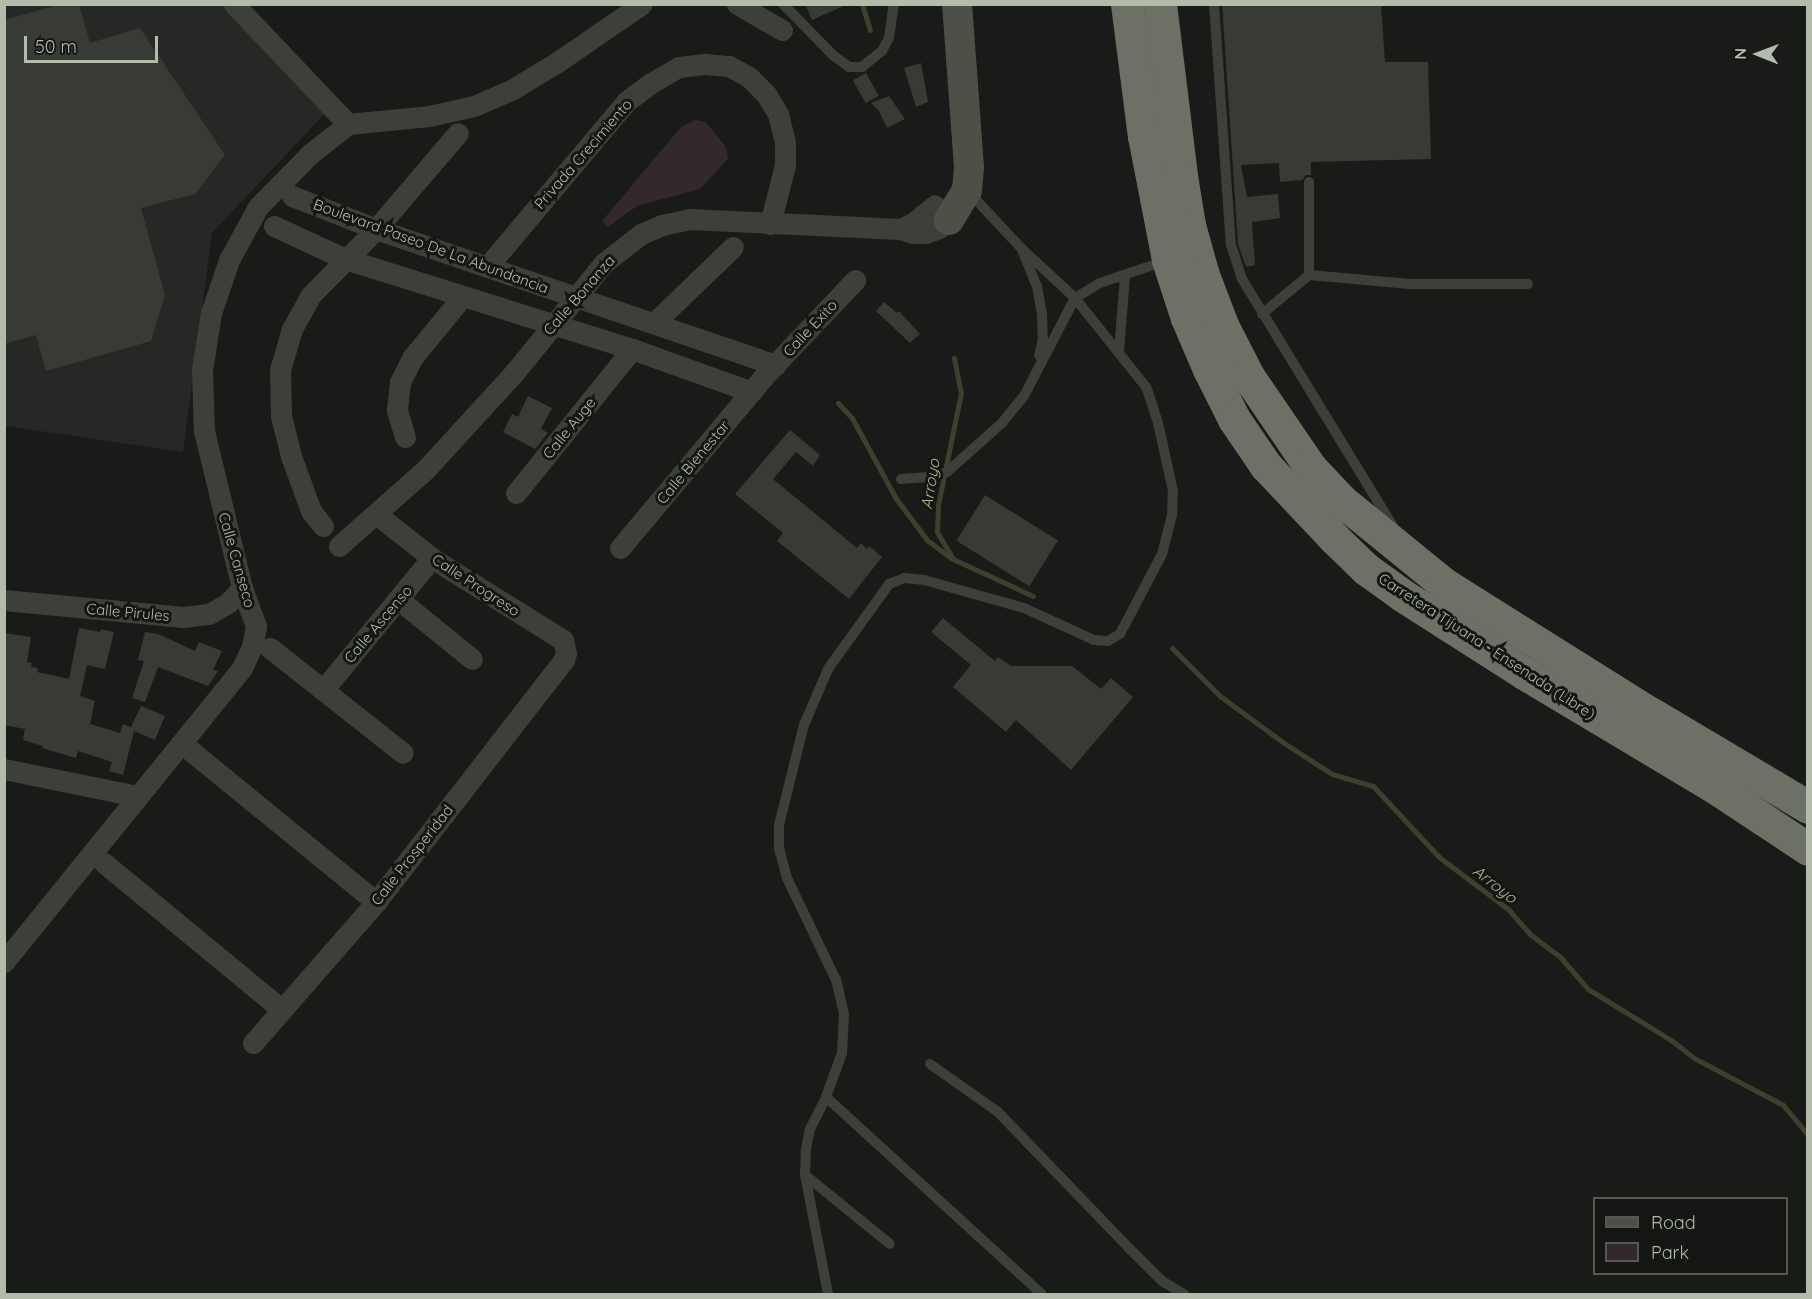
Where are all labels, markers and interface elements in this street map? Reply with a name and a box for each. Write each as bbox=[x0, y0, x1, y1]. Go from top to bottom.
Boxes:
scale bar bbox=[27, 24, 160, 62]
north arrow bbox=[1728, 24, 1788, 84]
text: 50 m bbox=[35, 35, 77, 58]
text: N bbox=[1730, 48, 1750, 60]
street label: Privada Crecimiento bbox=[530, 95, 636, 213]
street label: Boulevard Paseo De La Abundancia bbox=[311, 195, 551, 297]
street label: Calle Bonanza bbox=[539, 251, 619, 339]
street label: Calle Exito bbox=[779, 296, 841, 360]
street label: Calle Auge bbox=[539, 394, 599, 462]
street label: Calle Bienestar bbox=[653, 416, 733, 508]
water label: Arroyo bbox=[917, 457, 943, 511]
street label: Calle Canseco bbox=[215, 510, 259, 610]
street label: Calle Progreso bbox=[429, 550, 523, 620]
street label: Carretera Tijuana - Ensenada (Libre) bbox=[1375, 569, 1599, 723]
street label: Calle Ascenso bbox=[340, 581, 416, 667]
street label: Calle Pirules bbox=[86, 599, 170, 625]
street label: Calle Prosperidad bbox=[367, 801, 457, 909]
water label: Arroyo bbox=[1469, 861, 1521, 907]
legend bbox=[1593, 1197, 1788, 1275]
text: Road bbox=[1651, 1211, 1696, 1234]
text: Park bbox=[1651, 1241, 1689, 1264]

